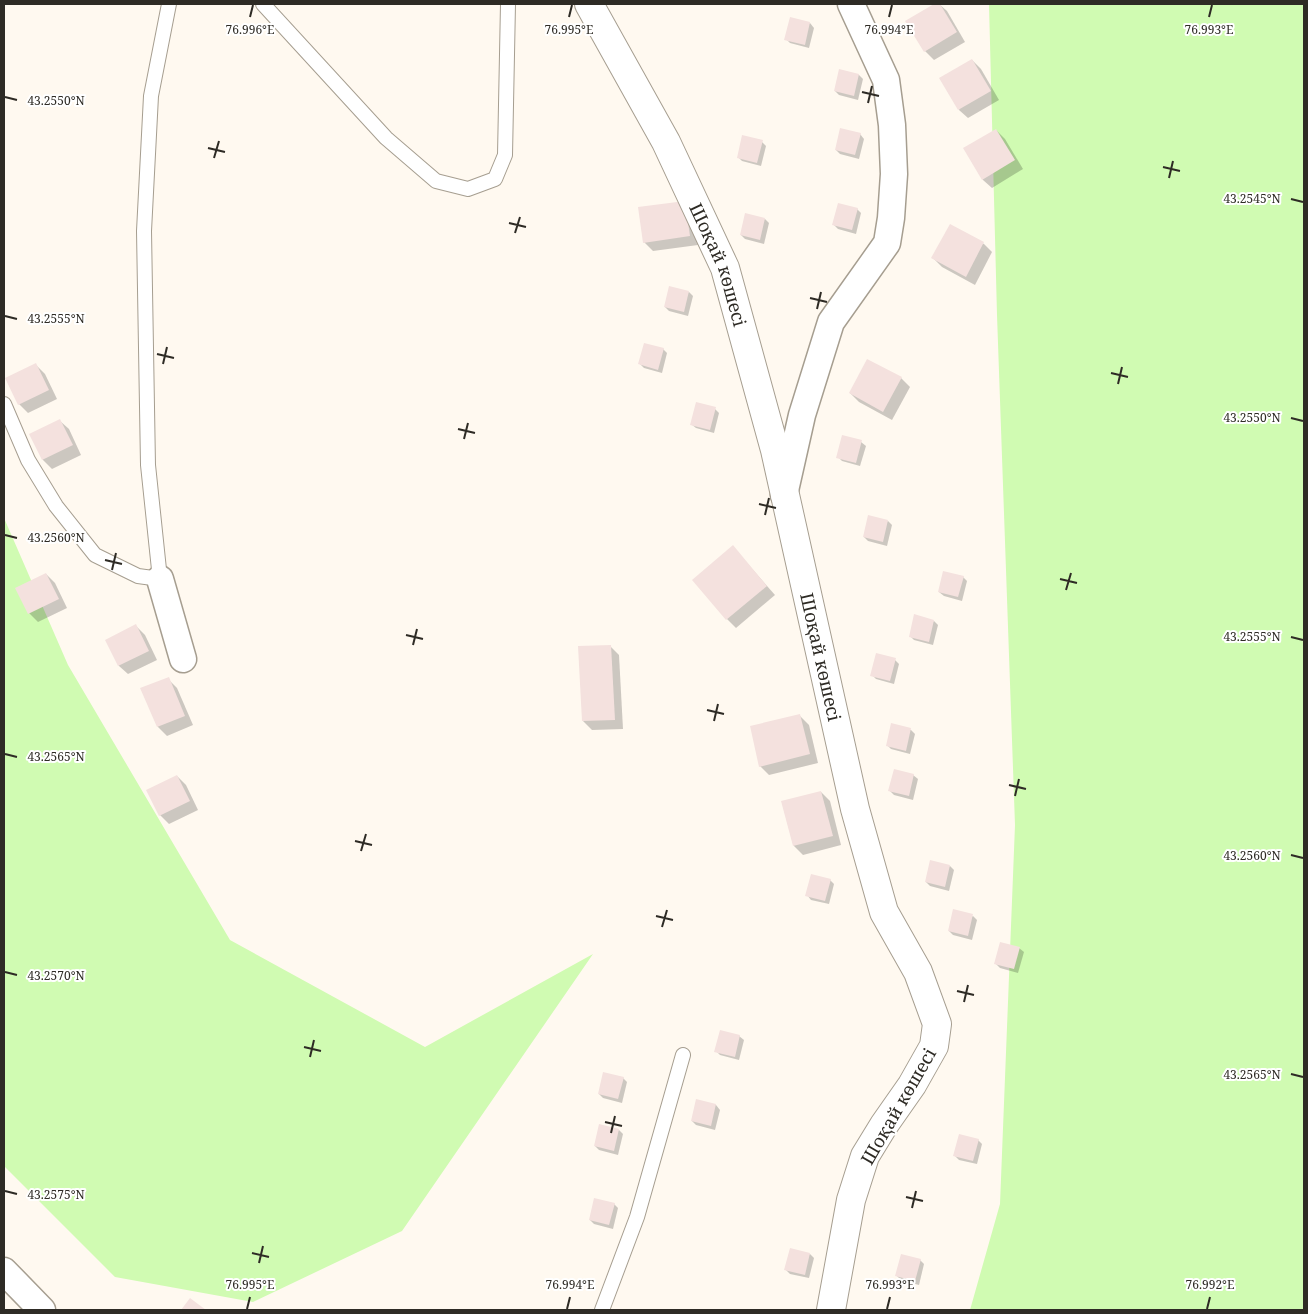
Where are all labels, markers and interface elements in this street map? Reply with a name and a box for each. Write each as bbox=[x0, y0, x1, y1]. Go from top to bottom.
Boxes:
text: 76.996°E bbox=[226, 21, 274, 38]
text: 76.995°E bbox=[545, 21, 593, 38]
text: 76.994°E bbox=[865, 21, 913, 38]
text: 76.993°E bbox=[1185, 21, 1233, 38]
text: 43.2550°N bbox=[27, 92, 85, 109]
text: 43.2545°N bbox=[1223, 190, 1281, 207]
street label: Шоқай көшесі bbox=[684, 199, 753, 329]
text: 43.2555°N bbox=[27, 310, 85, 327]
text: 43.2550°N bbox=[1223, 409, 1281, 426]
text: 43.2560°N bbox=[27, 529, 85, 546]
street label: Шоқай көшесі bbox=[795, 590, 847, 724]
text: 43.2555°N bbox=[1223, 628, 1281, 645]
text: 43.2565°N bbox=[27, 748, 85, 765]
text: 43.2560°N bbox=[1223, 847, 1281, 864]
text: 43.2570°N bbox=[27, 967, 85, 984]
street label: Шоқай көшесі bbox=[855, 1043, 941, 1169]
text: 43.2565°N bbox=[1223, 1066, 1281, 1083]
text: 43.2575°N bbox=[27, 1186, 85, 1203]
text: 76.995°E bbox=[226, 1276, 274, 1293]
text: 76.994°E bbox=[546, 1276, 594, 1293]
text: 76.993°E bbox=[866, 1276, 914, 1293]
text: 76.992°E bbox=[1186, 1276, 1234, 1293]

